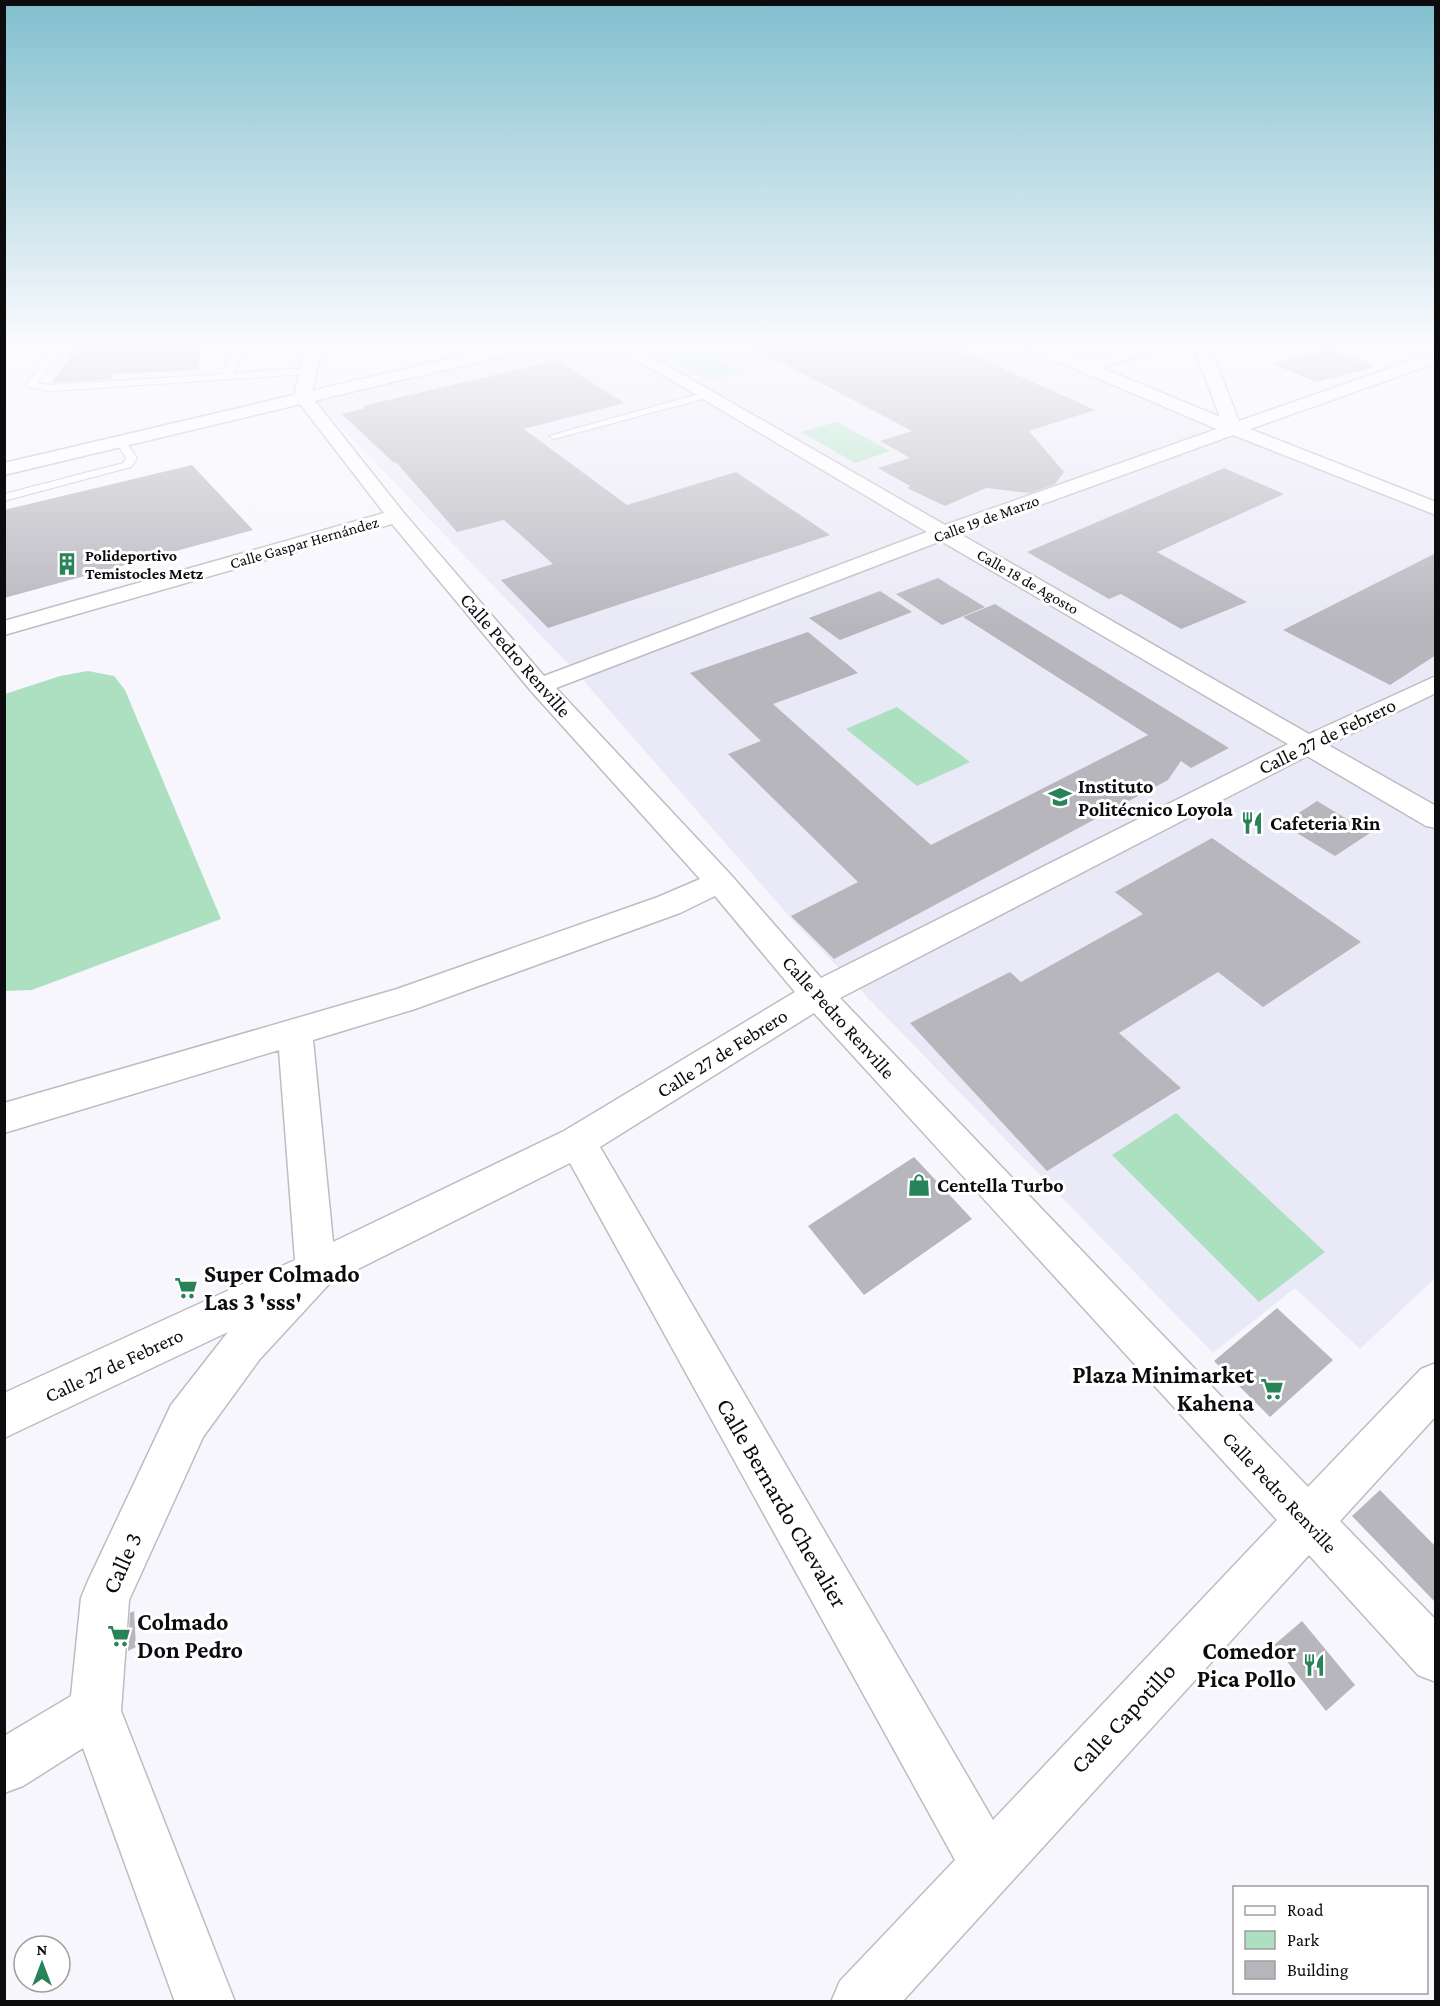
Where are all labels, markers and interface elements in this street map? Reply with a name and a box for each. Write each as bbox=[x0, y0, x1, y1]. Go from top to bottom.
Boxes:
street label: Calle 19 de Marzo bbox=[931, 491, 1041, 545]
street label: Calle Gaspar Hernández bbox=[228, 513, 381, 573]
street label: Calle 18 de Agosto bbox=[973, 545, 1082, 618]
place label: Polideportivo Temistocles Metz bbox=[85, 547, 204, 582]
building icon: Polideportivo Temistocles Metz bbox=[54, 551, 80, 577]
street label: Calle Pedro Renville bbox=[456, 588, 576, 722]
street label: Calle 27 de Febrero bbox=[1255, 693, 1399, 779]
place label: Instituto Politécnico Loyola bbox=[1078, 775, 1233, 820]
school or university icon: Instituto Politécnico Loyola bbox=[1047, 784, 1073, 810]
restaurant icon: Cafeteria Rin bbox=[1239, 810, 1265, 836]
place label: Cafeteria Rin bbox=[1270, 812, 1381, 834]
street label: Calle Pedro Renville bbox=[778, 951, 900, 1083]
street label: Calle 27 de Febrero bbox=[653, 1004, 791, 1102]
shop icon: Centella Turbo bbox=[906, 1172, 932, 1198]
place label: Centella Turbo bbox=[937, 1174, 1064, 1196]
place label: Super Colmado Las 3 'sss' bbox=[204, 1260, 360, 1315]
supermarket icon: Super Colmado Las 3 'sss' bbox=[173, 1275, 199, 1301]
street label: Calle 27 de Febrero bbox=[41, 1323, 187, 1407]
place label: Plaza Minimarket Kahena bbox=[1072, 1361, 1254, 1416]
supermarket icon: Plaza Minimarket Kahena bbox=[1259, 1376, 1285, 1402]
street label: Calle Bernardo Chevalier bbox=[711, 1393, 854, 1613]
street label: Calle Pedro Renville bbox=[1218, 1427, 1342, 1557]
street label: Calle 3 bbox=[96, 1528, 147, 1598]
place label: Colmado Don Pedro bbox=[137, 1608, 243, 1663]
supermarket icon: Colmado Don Pedro bbox=[106, 1623, 132, 1649]
place label: Comedor Pica Pollo bbox=[1197, 1637, 1296, 1692]
restaurant icon: Comedor Pica Pollo bbox=[1301, 1652, 1327, 1678]
street label: Calle Capotillo bbox=[1065, 1657, 1181, 1778]
legend bbox=[1233, 1886, 1428, 1994]
text: Road bbox=[1287, 1900, 1324, 1920]
text: Park bbox=[1287, 1930, 1319, 1950]
north arrow bbox=[12, 1934, 72, 1994]
text: N bbox=[37, 1941, 48, 1958]
text: Building bbox=[1287, 1960, 1349, 1980]

